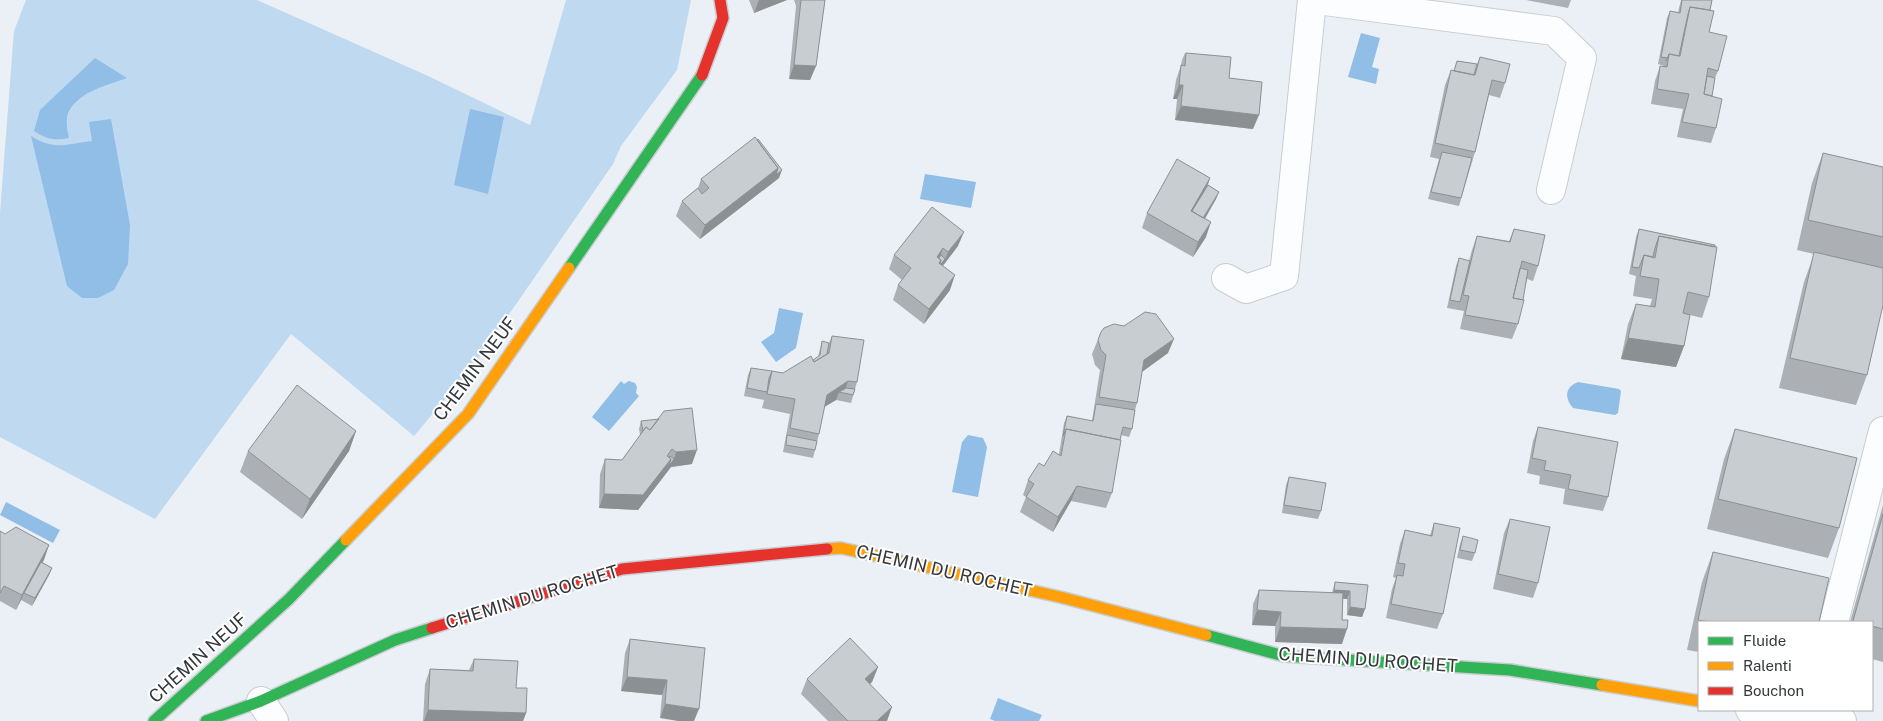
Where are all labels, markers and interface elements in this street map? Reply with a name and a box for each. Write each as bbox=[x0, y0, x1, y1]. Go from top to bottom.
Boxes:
street label: CHEMIN NEUF bbox=[429, 313, 520, 425]
street label: CHEMIN DU ROCHET bbox=[854, 540, 1034, 601]
street label: CHEMIN DU ROCHET bbox=[443, 560, 621, 633]
street label: CHEMIN NEUF bbox=[144, 608, 251, 707]
legend bbox=[1698, 621, 1873, 711]
text: Fluide bbox=[1743, 632, 1786, 649]
street label: CHEMIN DU ROCHET bbox=[1278, 643, 1459, 676]
text: Ralenti bbox=[1743, 657, 1792, 674]
text: Bouchon bbox=[1743, 682, 1804, 699]

